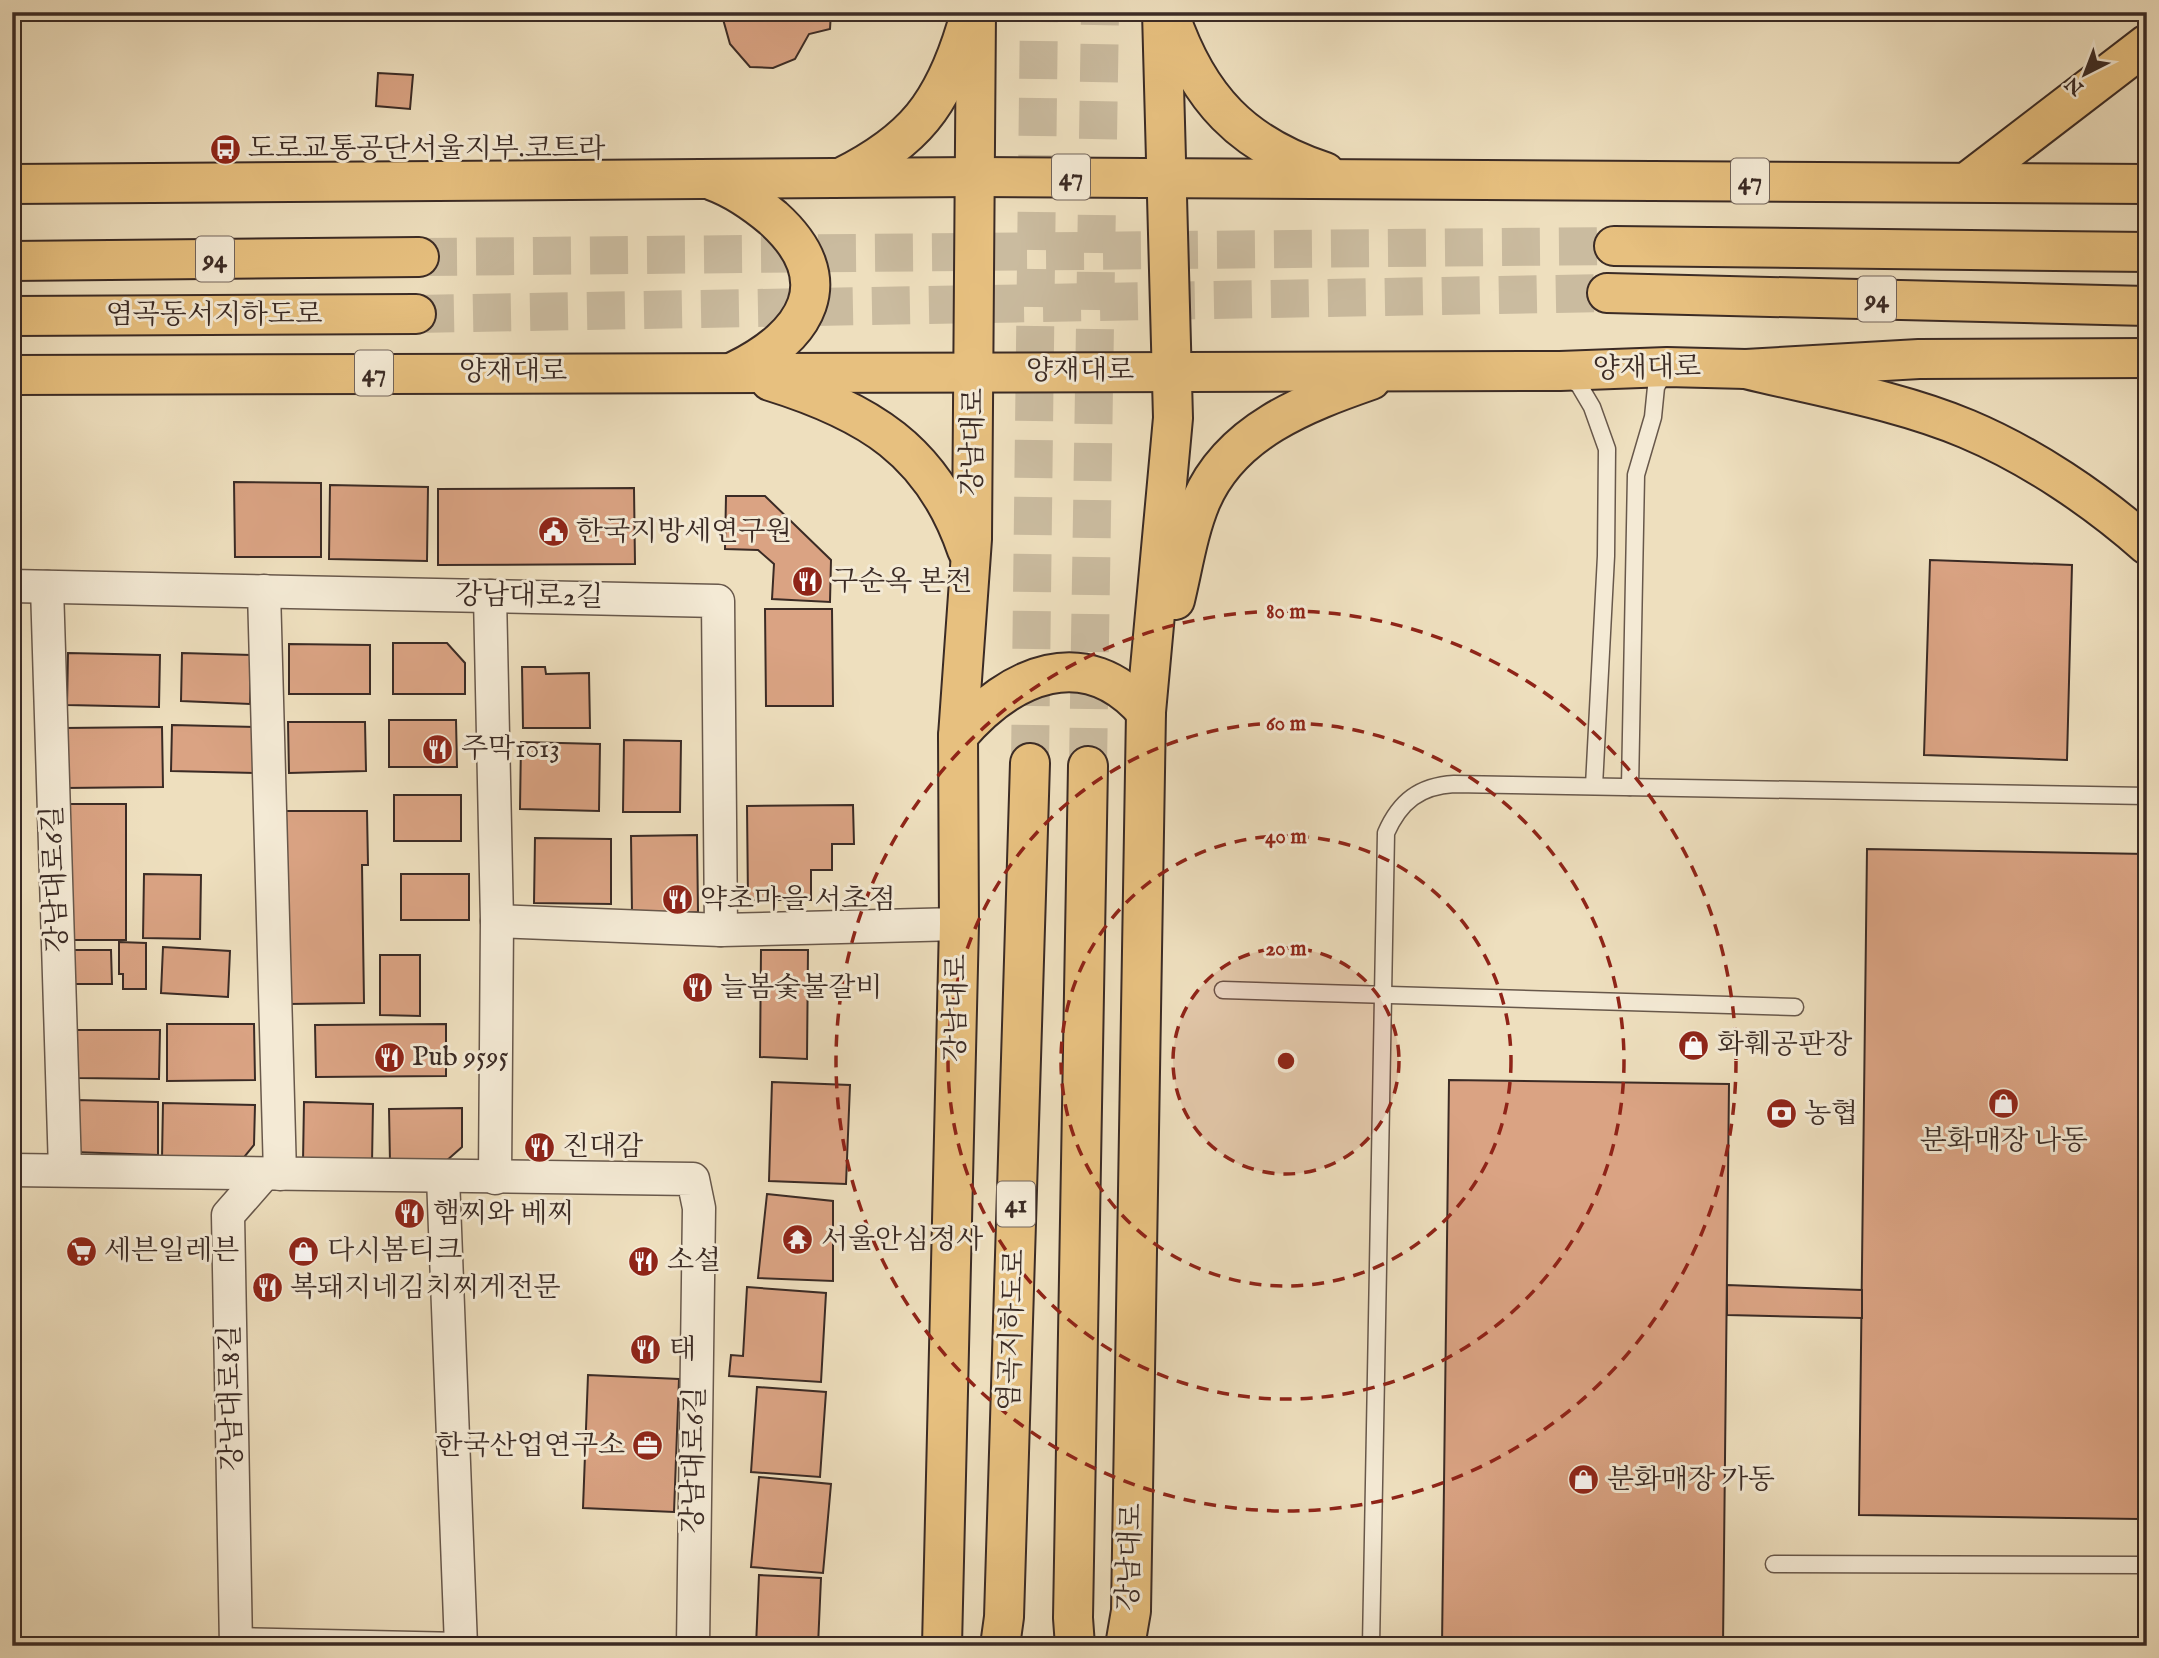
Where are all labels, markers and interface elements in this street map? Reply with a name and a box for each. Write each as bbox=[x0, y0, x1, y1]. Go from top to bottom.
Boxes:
north arrow bbox=[2050, 38, 2120, 108]
text: N bbox=[2060, 70, 2090, 100]
bus stop icon: 도로교통공단서울지부.코트라 bbox=[208, 132, 242, 166]
place label: 도로교통공단서울지부.코트라 bbox=[248, 132, 606, 167]
road number: 47 bbox=[1052, 154, 1090, 200]
road number: 47 bbox=[1731, 158, 1769, 204]
road number: 94 bbox=[196, 236, 234, 282]
road number: 94 bbox=[1858, 276, 1896, 322]
street label: 염곡동서지하도로 bbox=[106, 298, 322, 333]
road number: 47 bbox=[355, 350, 393, 396]
street label: 양재대로 bbox=[1593, 351, 1701, 387]
street label: 양재대로 bbox=[1026, 354, 1134, 389]
street label: 양재대로 bbox=[459, 355, 567, 390]
street label: 강남대로 bbox=[956, 388, 992, 496]
public building icon: 한국지방세연구원 bbox=[536, 515, 570, 549]
place label: 한국지방세연구원 bbox=[576, 515, 792, 550]
restaurant icon: 구순옥 본전 bbox=[791, 565, 825, 599]
place label: 구순옥 본전 bbox=[831, 565, 972, 600]
street label: 강남대로2길 bbox=[455, 578, 603, 616]
text: 80 m bbox=[1266, 599, 1306, 626]
text: 60 m bbox=[1266, 711, 1307, 738]
restaurant icon: 주막1013 bbox=[421, 732, 455, 766]
place label: 주막1013 bbox=[461, 732, 560, 767]
street label: 강남대로6길 bbox=[36, 805, 76, 953]
text: 40 m bbox=[1265, 824, 1307, 851]
restaurant icon: 약초마을 서초점 bbox=[660, 883, 694, 917]
place label: 약초마을 서초점 bbox=[700, 883, 895, 918]
text: 20 m bbox=[1266, 936, 1307, 963]
street label: 강남대로 bbox=[939, 954, 975, 1062]
restaurant icon: 늘봄숯불갈비 bbox=[680, 971, 714, 1005]
place label: 늘봄숯불갈비 bbox=[720, 971, 882, 1006]
shop icon: 화훼공판장 bbox=[1677, 1028, 1711, 1062]
place label: 화훼공판장 bbox=[1717, 1028, 1852, 1063]
restaurant icon: Pub 9595 bbox=[372, 1040, 406, 1074]
place label: Pub 9595 bbox=[412, 1040, 509, 1075]
centre of rings bbox=[1274, 1049, 1298, 1073]
shop icon: 분화매장 나동 bbox=[1987, 1087, 2021, 1121]
bank icon: 농협 bbox=[1764, 1097, 1798, 1131]
place label: 농협 bbox=[1804, 1097, 1858, 1132]
place label: 분화매장 나동 bbox=[1920, 1124, 2088, 1159]
restaurant icon: 진대감 bbox=[522, 1130, 556, 1164]
place label: 진대감 bbox=[562, 1130, 643, 1165]
road number: 41 bbox=[997, 1182, 1035, 1226]
restaurant icon: 햄찌와 베찌 bbox=[393, 1197, 427, 1231]
place label: 햄찌와 베찌 bbox=[433, 1197, 574, 1232]
temple icon: 서울안심정사 bbox=[781, 1223, 815, 1257]
place label: 서울안심정사 bbox=[821, 1223, 983, 1258]
supermarket icon: 세븐일레븐 bbox=[64, 1234, 98, 1268]
place label: 세븐일레븐 bbox=[104, 1234, 239, 1269]
shop icon: 다시봄티크 bbox=[287, 1234, 321, 1268]
place label: 다시봄티크 bbox=[327, 1234, 462, 1269]
restaurant icon: 소설 bbox=[627, 1244, 661, 1278]
place label: 소설 bbox=[667, 1244, 721, 1279]
street label: 염곡지하도로 bbox=[993, 1248, 1033, 1412]
restaurant icon: 복돼지네김치찌게전문 bbox=[250, 1271, 284, 1305]
place label: 복돼지네김치찌게전문 bbox=[290, 1271, 560, 1306]
street label: 강남대로8길 bbox=[213, 1325, 251, 1471]
restaurant icon: 태 bbox=[629, 1333, 663, 1367]
place label: 태 bbox=[669, 1333, 696, 1368]
street label: 강남대로6길 bbox=[676, 1386, 714, 1534]
place label: 한국산업연구소 bbox=[436, 1429, 625, 1464]
office icon: 한국산업연구소 bbox=[631, 1429, 665, 1463]
shop icon: 분화매장 가동 bbox=[1567, 1463, 1601, 1497]
place label: 분화매장 가동 bbox=[1607, 1463, 1775, 1498]
street label: 강남대로 bbox=[1112, 1502, 1150, 1612]

